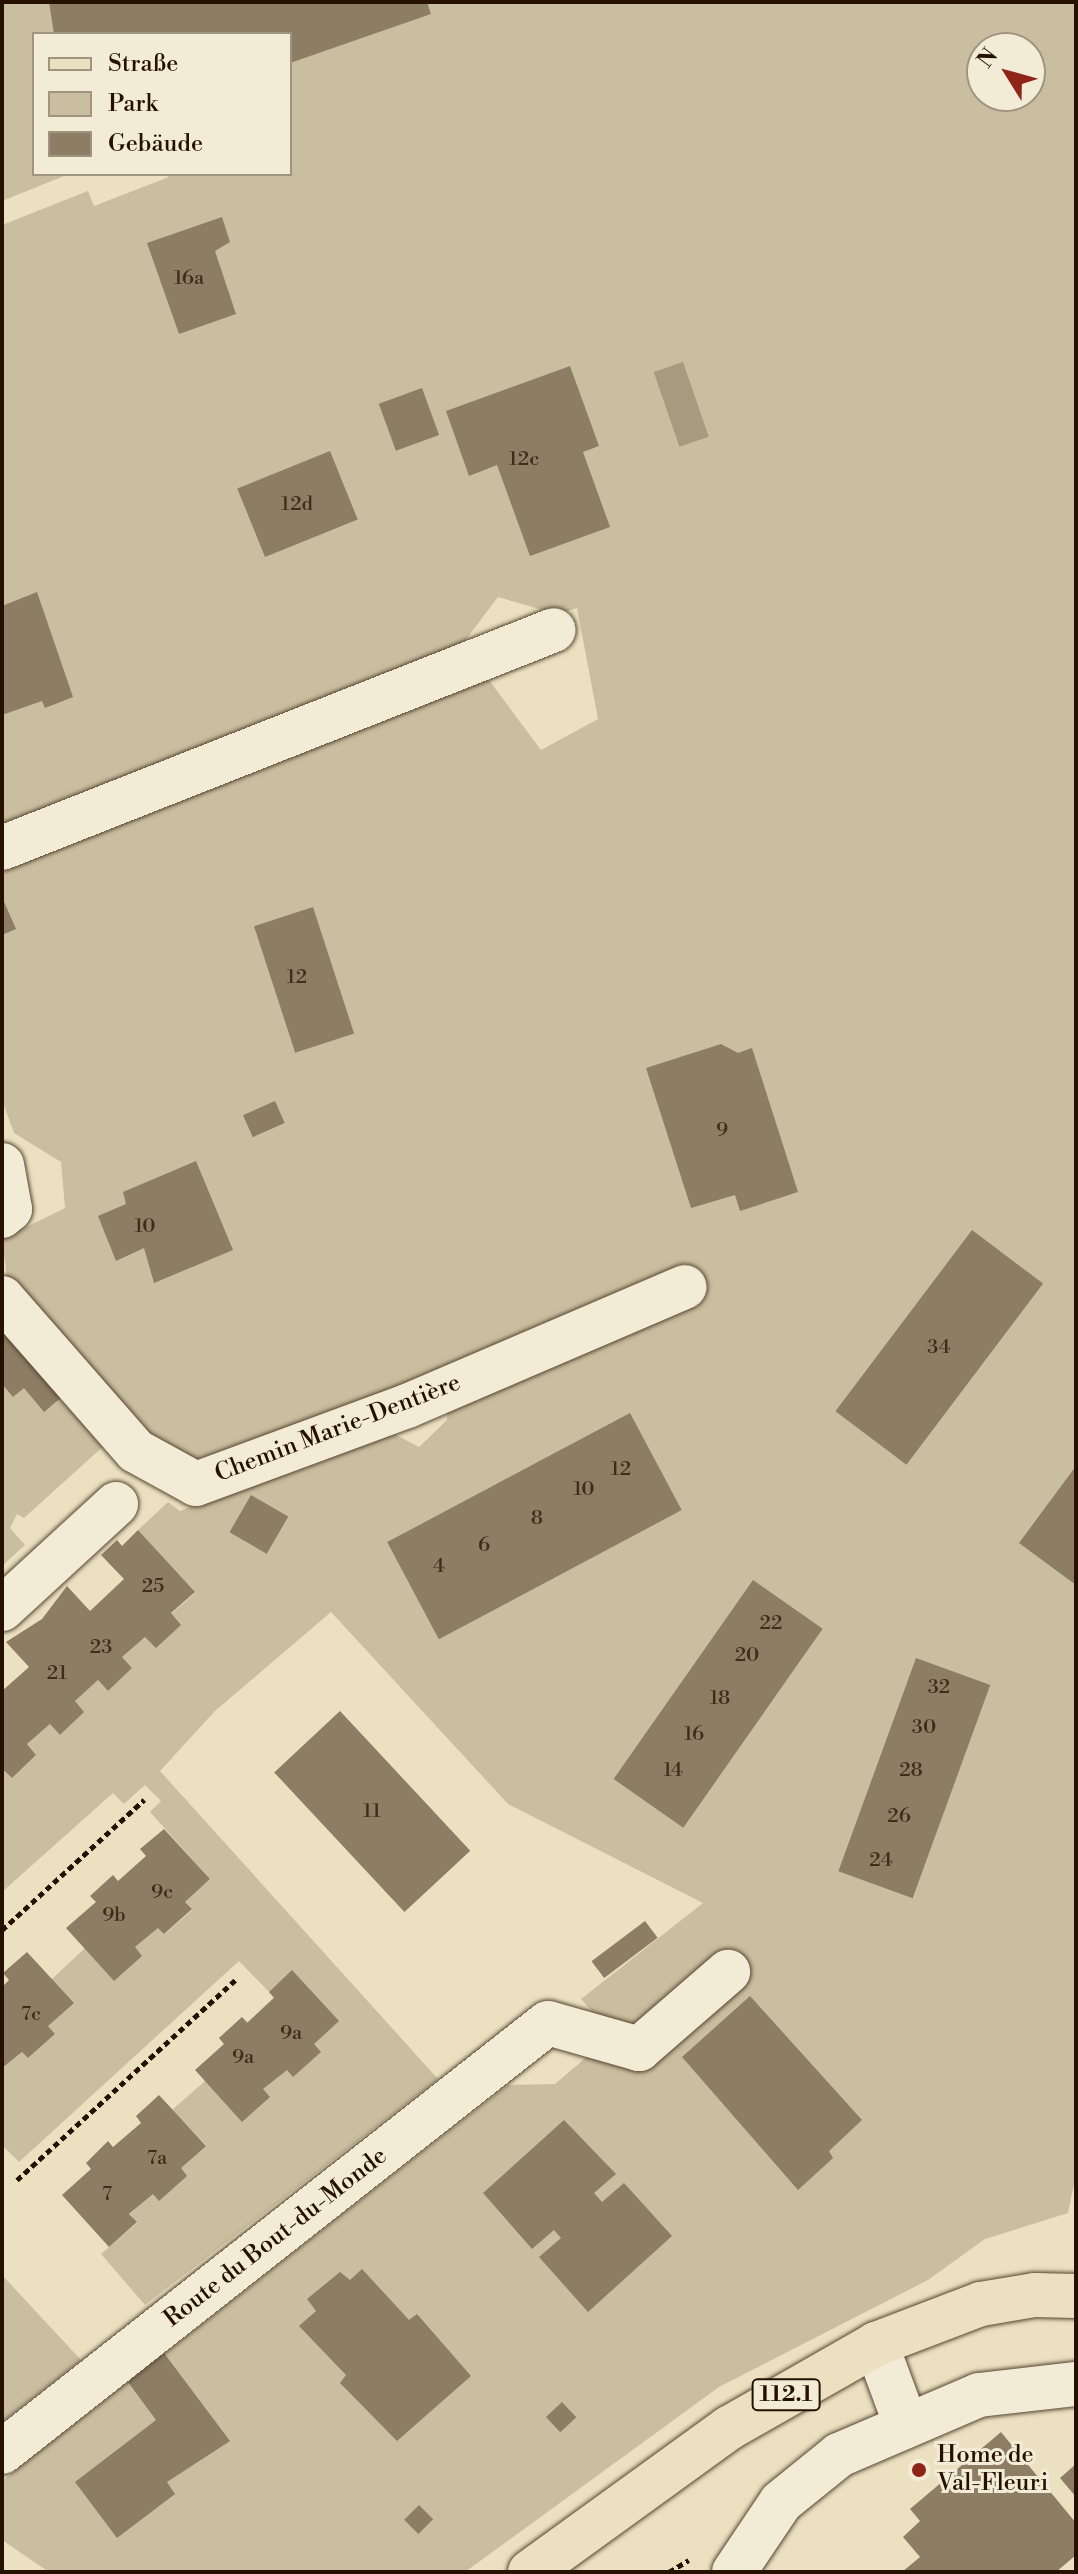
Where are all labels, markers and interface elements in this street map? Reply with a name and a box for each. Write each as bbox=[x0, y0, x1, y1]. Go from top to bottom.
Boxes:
legend bbox=[32, 32, 292, 176]
north arrow bbox=[966, 32, 1046, 112]
text: N bbox=[972, 43, 1004, 74]
text: Straße bbox=[108, 49, 178, 79]
text: Park bbox=[108, 89, 158, 119]
text: Gebäude bbox=[108, 129, 203, 159]
house number: 16a bbox=[174, 266, 204, 290]
house number: 12c bbox=[509, 447, 539, 471]
house number: 12d bbox=[281, 492, 313, 516]
house number: 12 bbox=[287, 965, 307, 989]
house number: 9 bbox=[716, 1118, 728, 1142]
house number: 10 bbox=[134, 1214, 156, 1238]
house number: 34 bbox=[927, 1335, 951, 1359]
street label: Chemin Marie-Dentière bbox=[211, 1369, 465, 1489]
house number: 12 bbox=[611, 1457, 631, 1481]
house number: 10 bbox=[573, 1477, 595, 1501]
house number: 8 bbox=[531, 1506, 543, 1530]
house number: 6 bbox=[478, 1533, 490, 1557]
house number: 4 bbox=[433, 1554, 445, 1578]
house number: 25 bbox=[142, 1574, 164, 1598]
house number: 22 bbox=[760, 1611, 782, 1635]
house number: 23 bbox=[90, 1635, 112, 1659]
house number: 20 bbox=[735, 1643, 759, 1667]
house number: 21 bbox=[47, 1661, 67, 1685]
house number: 32 bbox=[928, 1675, 950, 1699]
house number: 18 bbox=[710, 1686, 730, 1710]
house number: 30 bbox=[912, 1715, 936, 1739]
house number: 16 bbox=[684, 1722, 704, 1746]
house number: 14 bbox=[663, 1758, 683, 1782]
house number: 28 bbox=[899, 1758, 923, 1782]
house number: 11 bbox=[363, 1799, 381, 1823]
house number: 26 bbox=[887, 1804, 911, 1828]
house number: 24 bbox=[869, 1848, 893, 1872]
house number: 9c bbox=[151, 1880, 173, 1904]
house number: 9b bbox=[102, 1903, 126, 1927]
house number: 7c bbox=[21, 2002, 41, 2026]
house number: 9a bbox=[280, 2021, 302, 2045]
house number: 9a bbox=[232, 2045, 254, 2069]
street label: Route du Bout-du-Monde bbox=[159, 2142, 393, 2334]
house number: 7a bbox=[147, 2146, 167, 2170]
house number: 7 bbox=[102, 2182, 112, 2206]
road number: 112.1 bbox=[750, 2377, 822, 2413]
place label: Home de Val-Fleuri bbox=[937, 2442, 1048, 2498]
marker: Home de Val-Fleuri bbox=[908, 2459, 930, 2481]

